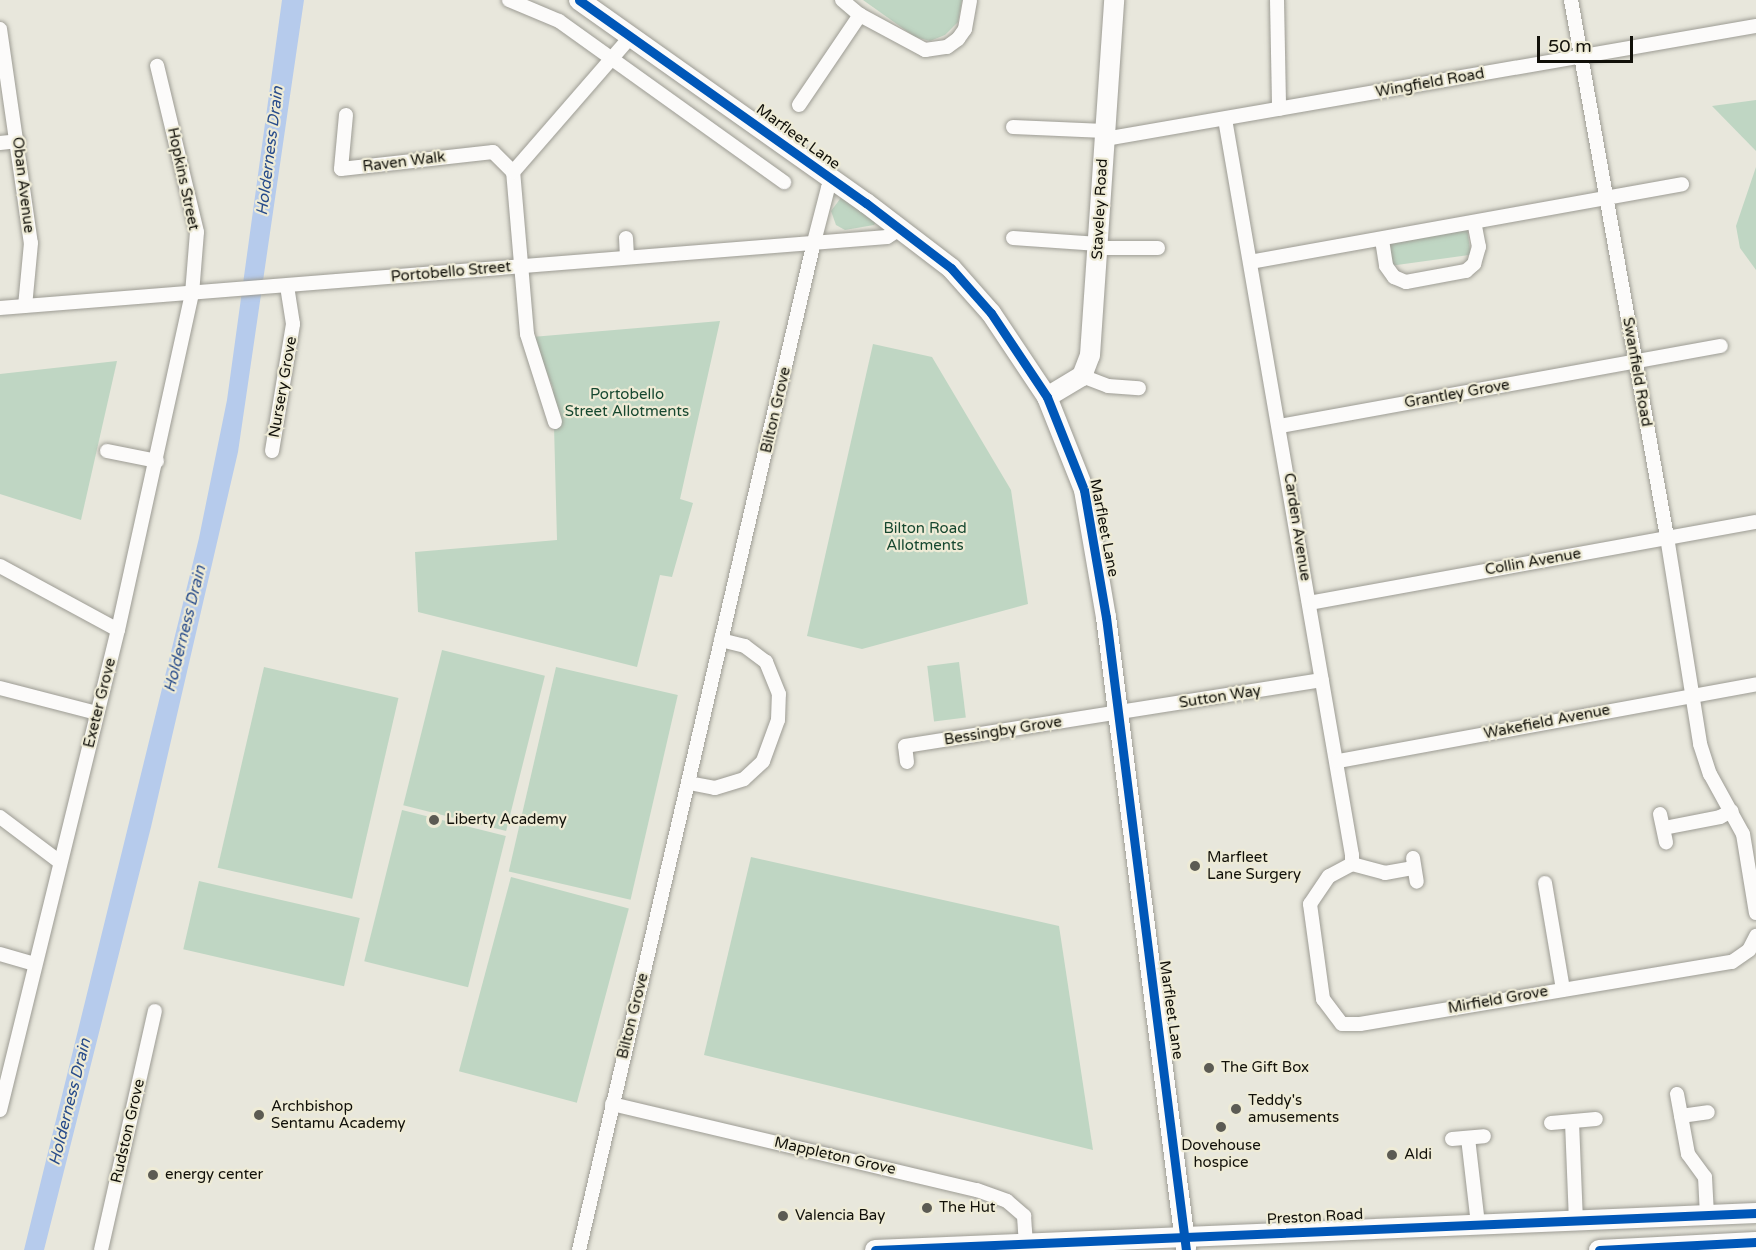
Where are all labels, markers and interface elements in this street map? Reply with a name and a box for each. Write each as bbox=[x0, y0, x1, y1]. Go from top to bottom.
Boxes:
scale bar bbox=[1540, 24, 1636, 62]
text: 50 m bbox=[1548, 35, 1592, 57]
street label: Wingfield Road bbox=[1374, 65, 1486, 101]
water label: Holderness Drain bbox=[253, 85, 287, 217]
street label: Marfleet Lane bbox=[752, 100, 844, 174]
street label: Hopkins Street bbox=[163, 126, 203, 232]
street label: Oban Avenue bbox=[8, 136, 38, 234]
street label: Raven Walk bbox=[362, 148, 446, 176]
street label: Staveley Road bbox=[1088, 158, 1112, 260]
street label: Portobello Street bbox=[390, 258, 512, 286]
street label: Swanfield Road bbox=[1619, 316, 1655, 428]
street label: Nursery Grove bbox=[265, 335, 301, 439]
street label: Bilton Grove bbox=[757, 365, 795, 455]
street label: Grantley Grove bbox=[1403, 376, 1511, 412]
park label: Portobello Street Allotments bbox=[565, 385, 689, 420]
street label: Carden Avenue bbox=[1280, 472, 1314, 582]
street label: Marfleet Lane bbox=[1086, 477, 1122, 579]
park label: Bilton Road Allotments bbox=[883, 519, 967, 554]
street label: Collin Avenue bbox=[1484, 545, 1582, 579]
water label: Holderness Drain bbox=[160, 564, 210, 694]
street label: Exeter Grove bbox=[80, 656, 120, 750]
street label: Sutton Way bbox=[1178, 682, 1262, 712]
street label: Wakefield Avenue bbox=[1482, 701, 1612, 743]
street label: Bessingby Grove bbox=[943, 713, 1063, 749]
place label: Liberty Academy bbox=[446, 811, 567, 829]
marker: Liberty Academy bbox=[427, 813, 441, 827]
place label: Marfleet Lane Surgery bbox=[1207, 848, 1301, 883]
marker: Marfleet Lane Surgery bbox=[1188, 859, 1202, 873]
street label: Marfleet Lane bbox=[1155, 959, 1187, 1061]
street label: Bilton Grove bbox=[614, 971, 652, 1061]
street label: Mirfield Grove bbox=[1447, 982, 1549, 1018]
water label: Holderness Drain bbox=[45, 1037, 95, 1167]
place label: The Gift Box bbox=[1221, 1059, 1309, 1077]
marker: The Gift Box bbox=[1202, 1061, 1216, 1075]
street label: Rudston Grove bbox=[107, 1077, 149, 1185]
place label: Teddy's amusements bbox=[1248, 1091, 1339, 1126]
place label: Archbishop Sentamu Academy bbox=[271, 1097, 406, 1132]
marker: Teddy's amusements bbox=[1229, 1102, 1243, 1116]
marker: Archbishop Sentamu Academy bbox=[252, 1108, 266, 1122]
marker: Dovehouse hospice bbox=[1214, 1120, 1228, 1134]
street label: Mappleton Grove bbox=[773, 1133, 897, 1179]
place label: Dovehouse hospice bbox=[1181, 1136, 1261, 1171]
place label: Aldi bbox=[1404, 1146, 1432, 1164]
marker: Aldi bbox=[1385, 1148, 1399, 1162]
place label: energy center bbox=[165, 1166, 263, 1184]
marker: energy center bbox=[146, 1168, 160, 1182]
place label: The Hut bbox=[939, 1199, 996, 1217]
marker: The Hut bbox=[920, 1201, 934, 1215]
street label: Preston Road bbox=[1266, 1205, 1364, 1229]
place label: Valencia Bay bbox=[795, 1207, 885, 1225]
marker: Valencia Bay bbox=[776, 1209, 790, 1223]

